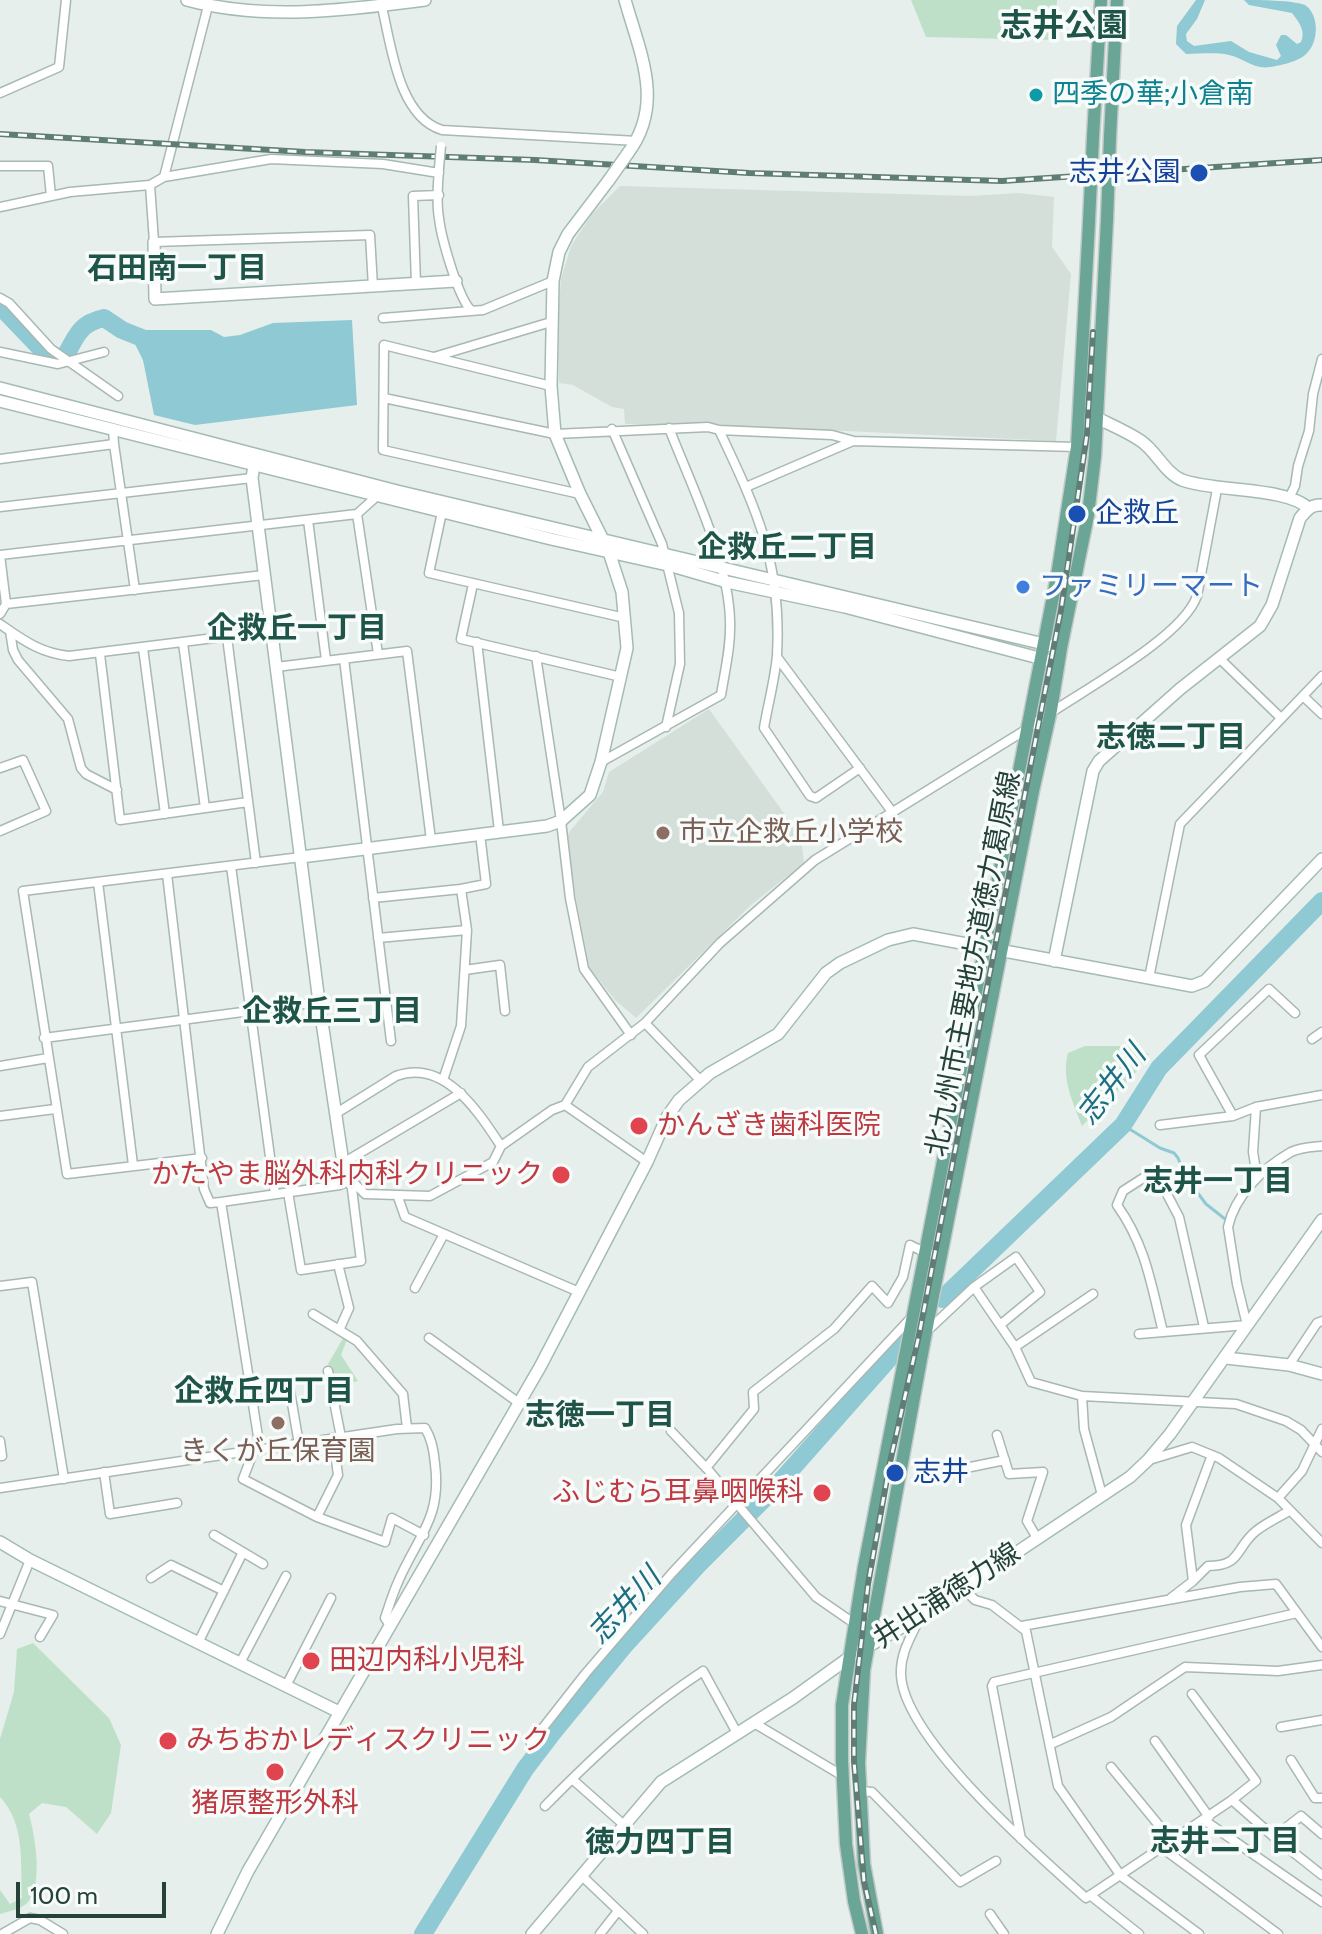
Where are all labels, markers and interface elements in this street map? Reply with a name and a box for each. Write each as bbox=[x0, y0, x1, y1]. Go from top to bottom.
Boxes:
district label: 志井公園 bbox=[1000, 8, 1128, 46]
place label: 四季の華;小倉南 bbox=[1052, 78, 1254, 112]
marker: 四季の華;小倉南 bbox=[1027, 86, 1045, 104]
place label: 志井公園 bbox=[1069, 156, 1181, 190]
marker: 志井公園 bbox=[1188, 162, 1210, 184]
district label: 石田南一丁目 bbox=[87, 251, 267, 287]
place label: 企救丘 bbox=[1095, 497, 1179, 531]
marker: 企救丘 bbox=[1066, 503, 1088, 525]
district label: 企救丘二丁目 bbox=[697, 530, 877, 566]
place label: ファミリーマート bbox=[1039, 570, 1263, 604]
marker: ファミリーマート bbox=[1014, 578, 1032, 596]
district label: 企救丘一丁目 bbox=[207, 611, 387, 647]
district label: 志徳二丁目 bbox=[1096, 720, 1246, 756]
street label: 北九州市主要地方道徳力葛原線 bbox=[920, 768, 1028, 1160]
place label: 市立企救丘小学校 bbox=[679, 816, 903, 850]
marker: 市立企救丘小学校 bbox=[654, 824, 672, 842]
district label: 企救丘三丁目 bbox=[242, 994, 422, 1030]
water label: 志井川 bbox=[1070, 1038, 1154, 1132]
place label: かんざき歯科医院 bbox=[657, 1109, 881, 1143]
marker: かんざき歯科医院 bbox=[628, 1115, 650, 1137]
place label: かたやま脳外科内科クリニック bbox=[151, 1158, 543, 1192]
marker: かたやま脳外科内科クリニック bbox=[550, 1164, 572, 1186]
district label: 志井一丁目 bbox=[1143, 1164, 1293, 1200]
district label: 企救丘四丁目 bbox=[174, 1374, 354, 1410]
district label: 志徳一丁目 bbox=[525, 1398, 675, 1434]
marker: きくが丘保育園 bbox=[269, 1414, 287, 1432]
place label: きくが丘保育園 bbox=[180, 1435, 376, 1469]
place label: 志井 bbox=[913, 1456, 969, 1490]
marker: 志井 bbox=[884, 1462, 906, 1484]
place label: ふじむら耳鼻咽喉科 bbox=[552, 1476, 804, 1510]
marker: ふじむら耳鼻咽喉科 bbox=[811, 1482, 833, 1504]
street label: 井出浦徳力線 bbox=[867, 1536, 1027, 1656]
water label: 志井川 bbox=[581, 1561, 669, 1651]
place label: 田辺内科小児科 bbox=[329, 1644, 525, 1678]
marker: 田辺内科小児科 bbox=[300, 1650, 322, 1672]
place label: みちおかレディスクリニック bbox=[186, 1724, 550, 1758]
marker: みちおかレディスクリニック bbox=[157, 1730, 179, 1752]
marker: 猪原整形外科 bbox=[264, 1761, 286, 1783]
place label: 猪原整形外科 bbox=[191, 1787, 359, 1821]
district label: 志井二丁目 bbox=[1150, 1824, 1300, 1860]
district label: 徳力四丁目 bbox=[585, 1825, 735, 1861]
scale bar bbox=[20, 1866, 170, 1916]
text: 100 m bbox=[30, 1881, 98, 1910]

